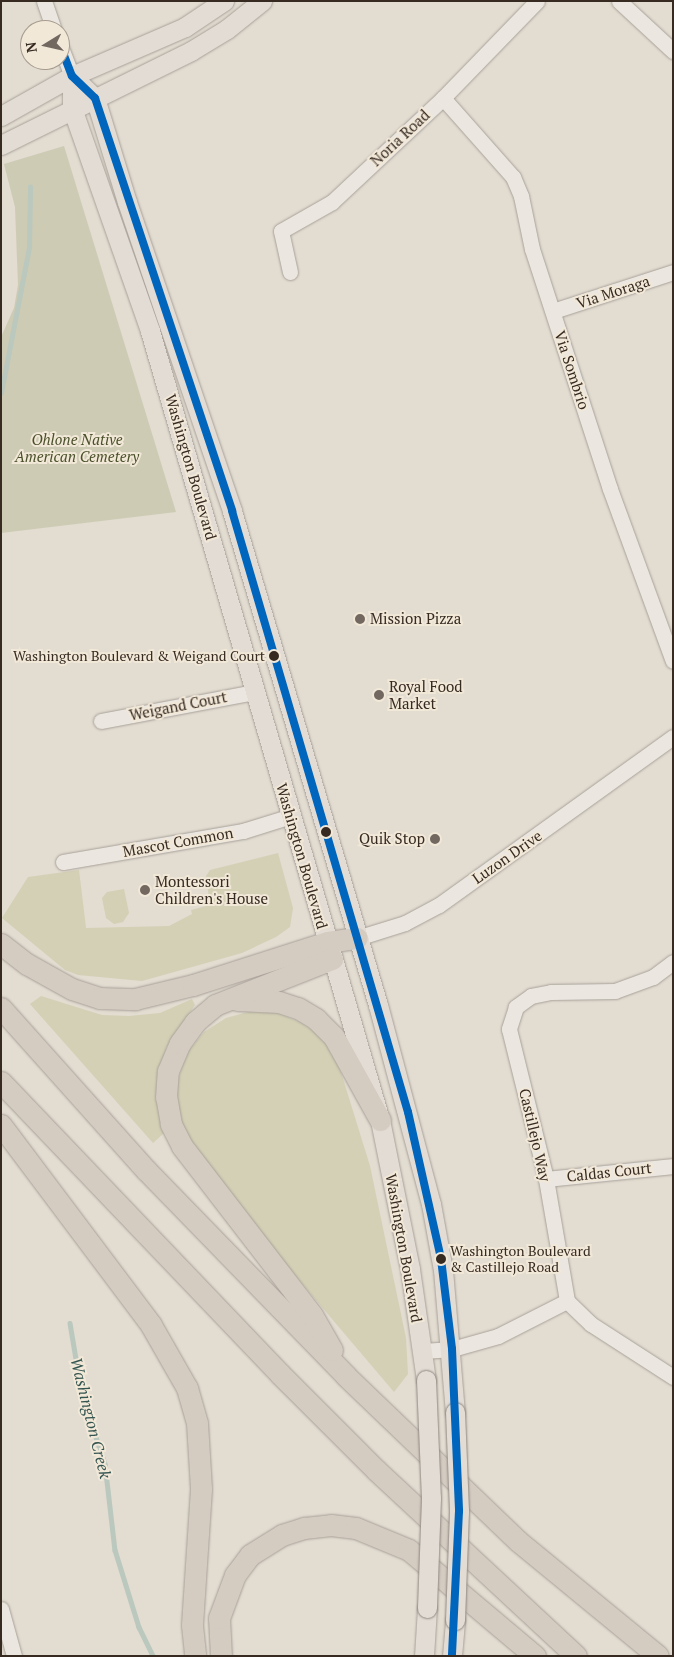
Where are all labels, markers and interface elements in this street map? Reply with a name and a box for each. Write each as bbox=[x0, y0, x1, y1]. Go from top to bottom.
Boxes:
north arrow bbox=[20, 20, 70, 70]
text: N bbox=[20, 41, 41, 54]
street label: Noria Road bbox=[367, 106, 433, 170]
street label: Via Moraga bbox=[574, 272, 652, 312]
street label: Via Sombrio bbox=[551, 328, 593, 412]
street label: Washington Boulevard bbox=[162, 392, 220, 542]
park label: Ohlone Native American Cemetery bbox=[15, 430, 139, 465]
place label: Mission Pizza bbox=[370, 610, 461, 628]
marker: Mission Pizza bbox=[354, 613, 366, 625]
place label: Washington Boulevard & Weigand Court bbox=[13, 648, 265, 664]
marker: Washington Boulevard & Weigand Court bbox=[269, 651, 279, 661]
place label: Royal Food Market bbox=[389, 677, 463, 712]
street label: Weigand Court bbox=[128, 688, 228, 724]
marker: Royal Food Market bbox=[373, 689, 385, 701]
street label: Washington Boulevard bbox=[273, 781, 331, 931]
street label: Mascot Common bbox=[121, 823, 235, 861]
unlabelled marker bbox=[321, 827, 331, 837]
street label: Luzon Drive bbox=[469, 827, 545, 887]
place label: Quik Stop bbox=[359, 830, 425, 848]
marker: Quik Stop bbox=[429, 833, 441, 845]
place label: Montessori Children's House bbox=[155, 872, 268, 907]
marker: Montessori Children's House bbox=[139, 884, 151, 896]
street label: Castillejo Way bbox=[516, 1087, 554, 1183]
street label: Caldas Court bbox=[566, 1159, 652, 1185]
street label: Washington Boulevard bbox=[382, 1172, 426, 1324]
place label: Washington Boulevard & Castillejo Road bbox=[450, 1243, 591, 1276]
marker: Washington Boulevard & Castillejo Road bbox=[436, 1254, 446, 1264]
water label: Washington Creek bbox=[67, 1356, 115, 1480]

